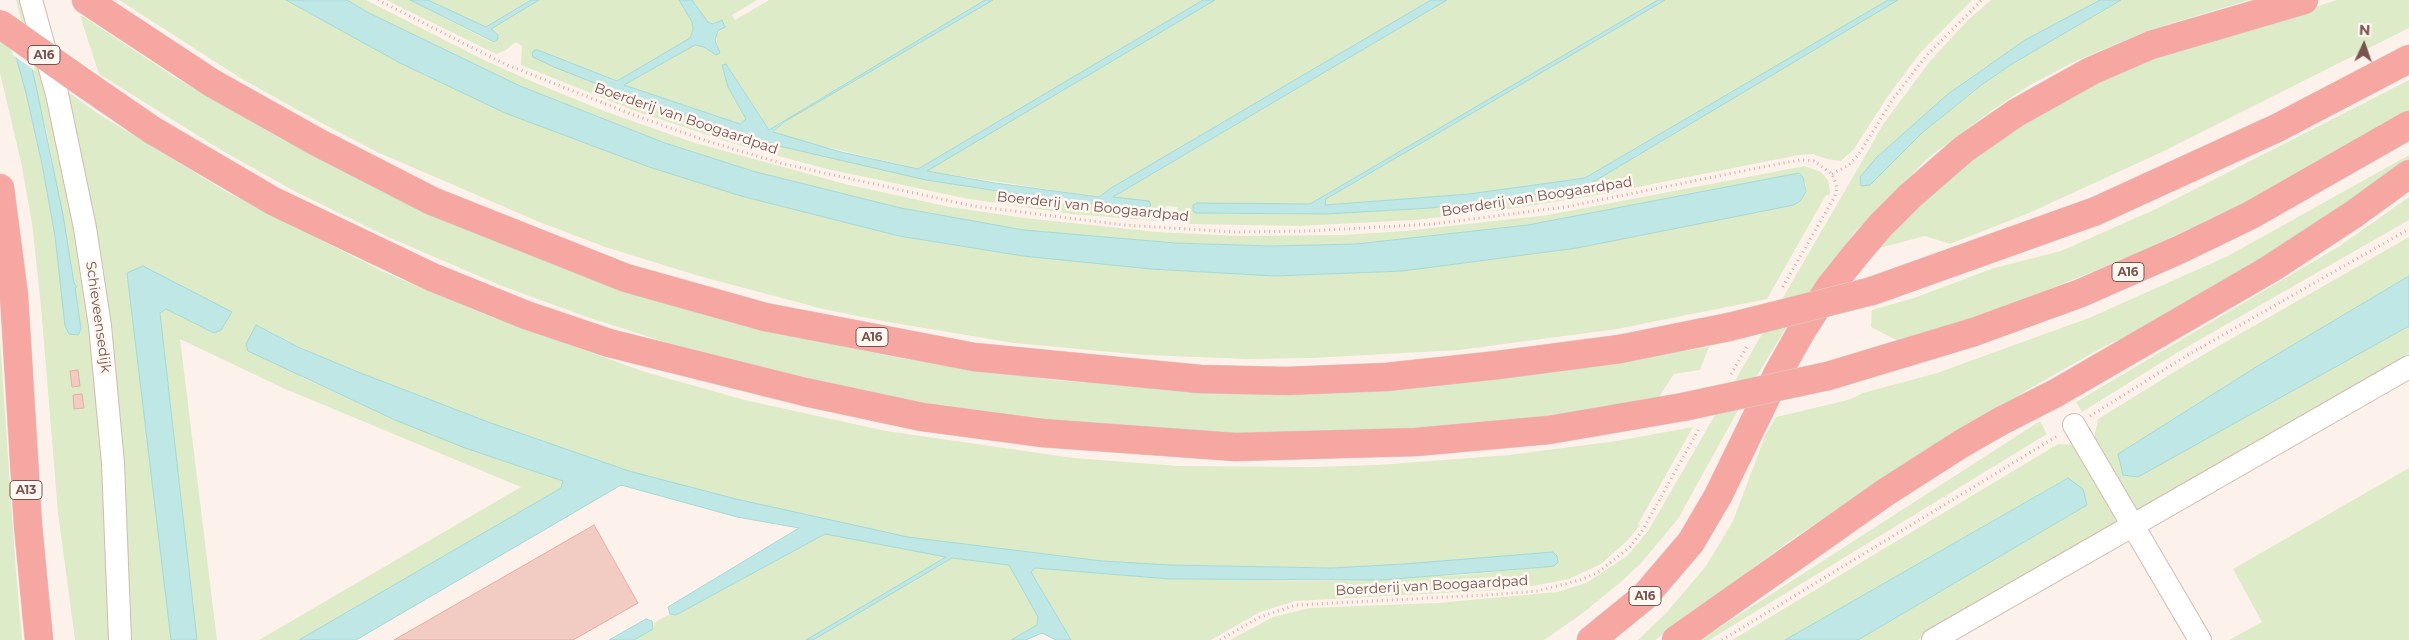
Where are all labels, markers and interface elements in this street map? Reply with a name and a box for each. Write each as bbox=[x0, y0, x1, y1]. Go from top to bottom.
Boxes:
north arrow bbox=[2339, 20, 2389, 70]
text: N bbox=[2359, 21, 2371, 39]
road number: A16 bbox=[28, 46, 60, 64]
street label: Boerderij van Boogaardpad bbox=[592, 80, 780, 158]
street label: Boerderij van Boogaardpad bbox=[1440, 174, 1634, 220]
street label: Boerderij van Boogaardpad bbox=[996, 189, 1190, 225]
street label: Schieveensedijk bbox=[82, 260, 114, 374]
road number: A16 bbox=[2112, 262, 2144, 282]
road number: A16 bbox=[856, 328, 888, 347]
road number: A13 bbox=[10, 480, 42, 500]
street label: Boerderij van Boogaardpad bbox=[1335, 573, 1529, 599]
road number: A16 bbox=[1629, 586, 1661, 606]

